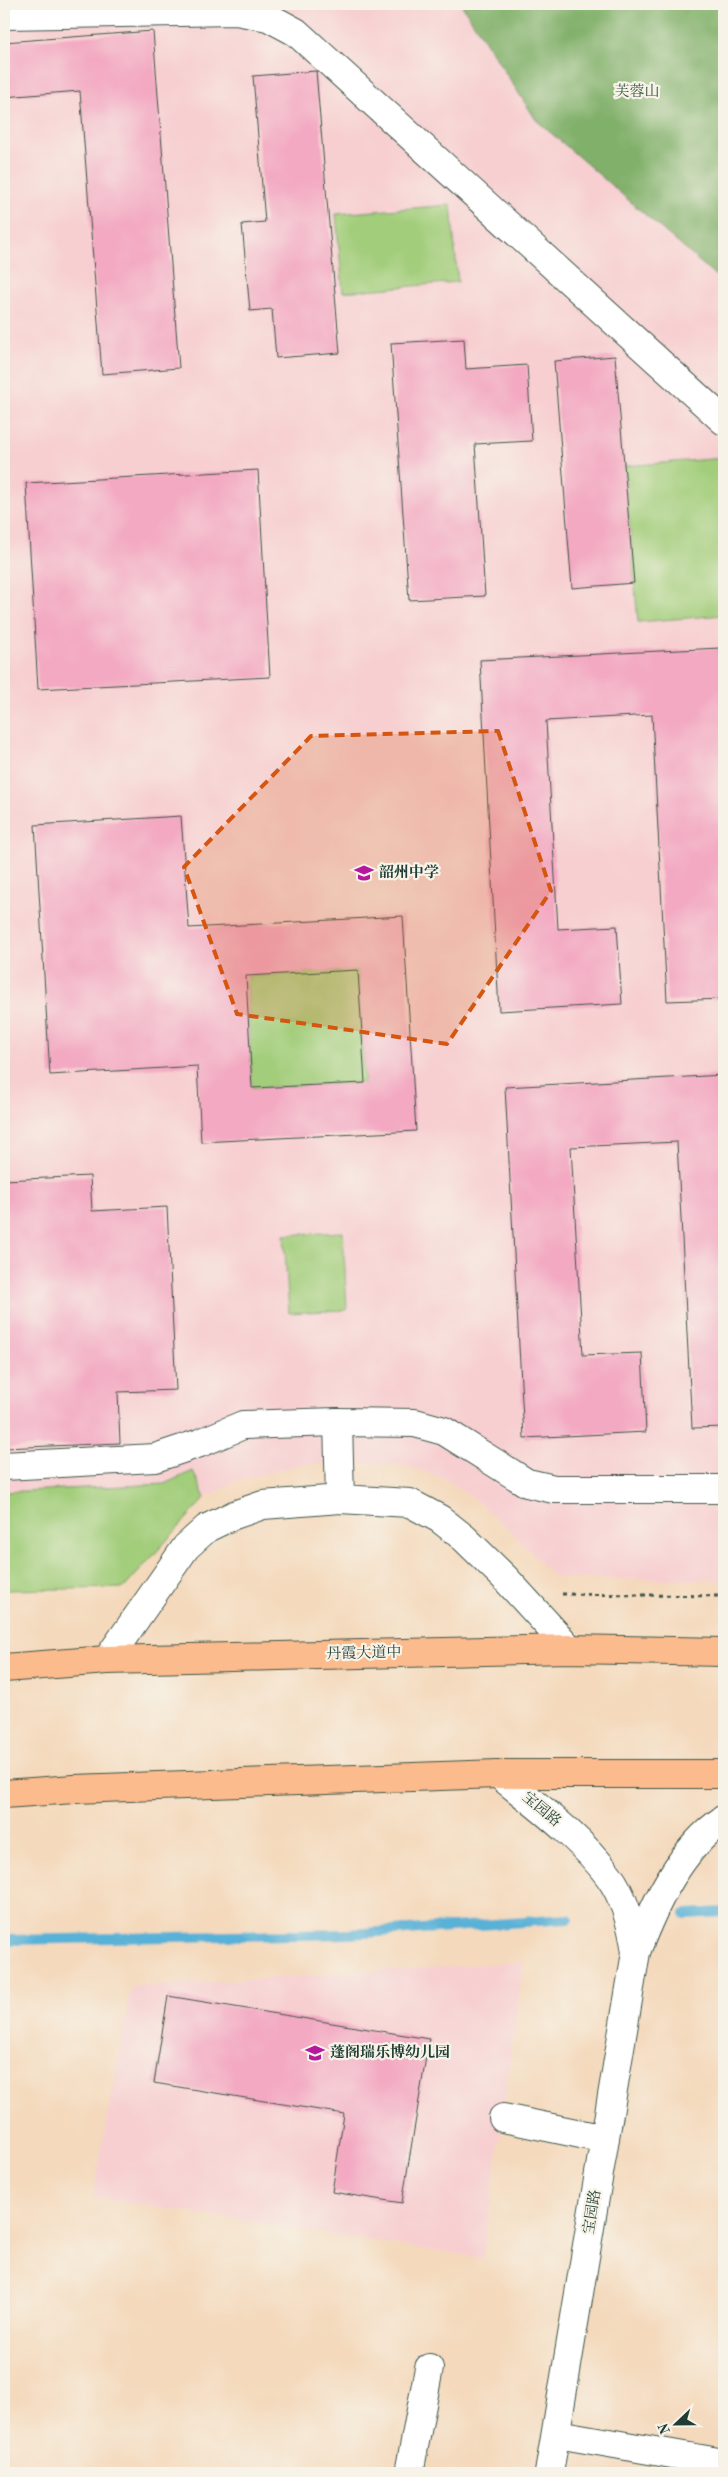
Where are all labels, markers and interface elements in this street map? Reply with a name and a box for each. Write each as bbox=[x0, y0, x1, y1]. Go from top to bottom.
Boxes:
park label: 芙蓉山 bbox=[614, 83, 660, 100]
school or university icon: 韶州中学 bbox=[353, 862, 375, 884]
place label: 韶州中学 bbox=[379, 864, 439, 881]
street label: 丹霞大道中 bbox=[326, 1644, 402, 1662]
street label: 宝园路 bbox=[519, 1788, 564, 1830]
school or university icon: 蓬阁瑞乐博幼儿园 bbox=[304, 2042, 326, 2064]
place label: 蓬阁瑞乐博幼儿园 bbox=[330, 2043, 450, 2061]
street label: 宝园路 bbox=[580, 2188, 604, 2235]
north arrow bbox=[650, 2400, 700, 2450]
text: N bbox=[656, 2421, 673, 2436]

